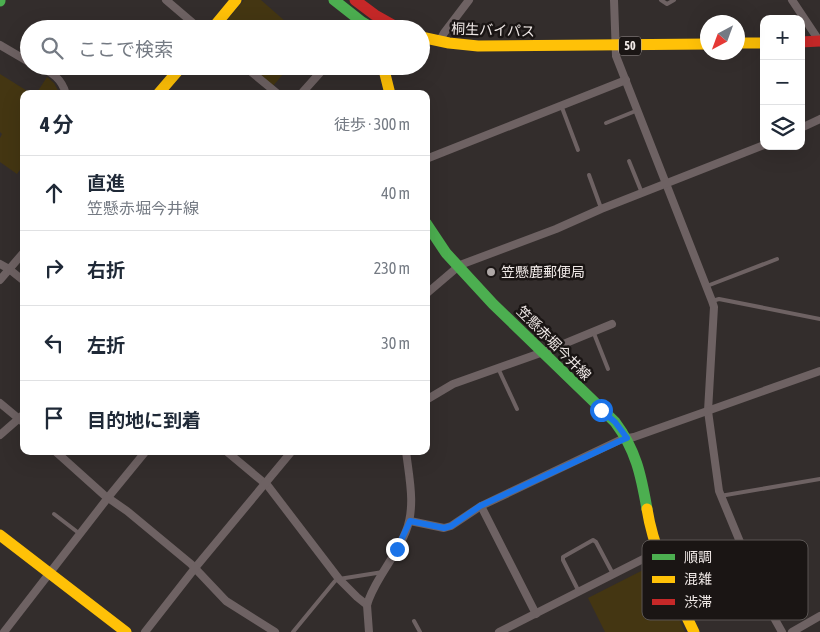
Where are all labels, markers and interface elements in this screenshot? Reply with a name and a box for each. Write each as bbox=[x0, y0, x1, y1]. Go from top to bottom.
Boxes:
north arrow bbox=[700, 15, 745, 60]
map controls bbox=[760, 15, 805, 150]
button: + bbox=[760, 15, 805, 60]
search box bbox=[20, 20, 430, 75]
street label: 桐生バイパス bbox=[451, 21, 535, 39]
icon: search bbox=[38, 34, 66, 62]
road number: 50 bbox=[619, 36, 641, 56]
text: ここで検索 bbox=[78, 38, 173, 60]
button: − bbox=[760, 60, 805, 105]
button: layers bbox=[760, 105, 805, 150]
text: 4 分 bbox=[40, 112, 74, 136]
text: 徒歩 · 300 m bbox=[334, 115, 410, 133]
text: 直進 bbox=[87, 172, 125, 194]
icon: ahead bbox=[40, 179, 68, 207]
text: 40 m bbox=[381, 184, 410, 202]
text: 笠懸赤堀今井線 bbox=[87, 199, 199, 217]
icon: right bbox=[40, 254, 68, 282]
text: 右折 bbox=[87, 259, 125, 281]
text: 230 m bbox=[374, 259, 410, 277]
place label: 笠懸鹿郵便局 bbox=[501, 264, 585, 280]
marker: 笠懸鹿郵便局 bbox=[485, 266, 497, 278]
street label: 笠懸赤堀今井線 bbox=[514, 303, 594, 383]
icon: left bbox=[40, 329, 68, 357]
text: 左折 bbox=[87, 334, 125, 356]
text: 30 m bbox=[381, 334, 410, 352]
route start bbox=[590, 399, 613, 422]
icon: arrive bbox=[40, 404, 68, 432]
text: 目的地に到着 bbox=[87, 409, 201, 431]
route end bbox=[386, 538, 409, 561]
legend bbox=[642, 540, 808, 620]
text: 順調 bbox=[684, 549, 712, 565]
text: 混雑 bbox=[684, 571, 712, 587]
text: 渋滞 bbox=[684, 594, 712, 610]

